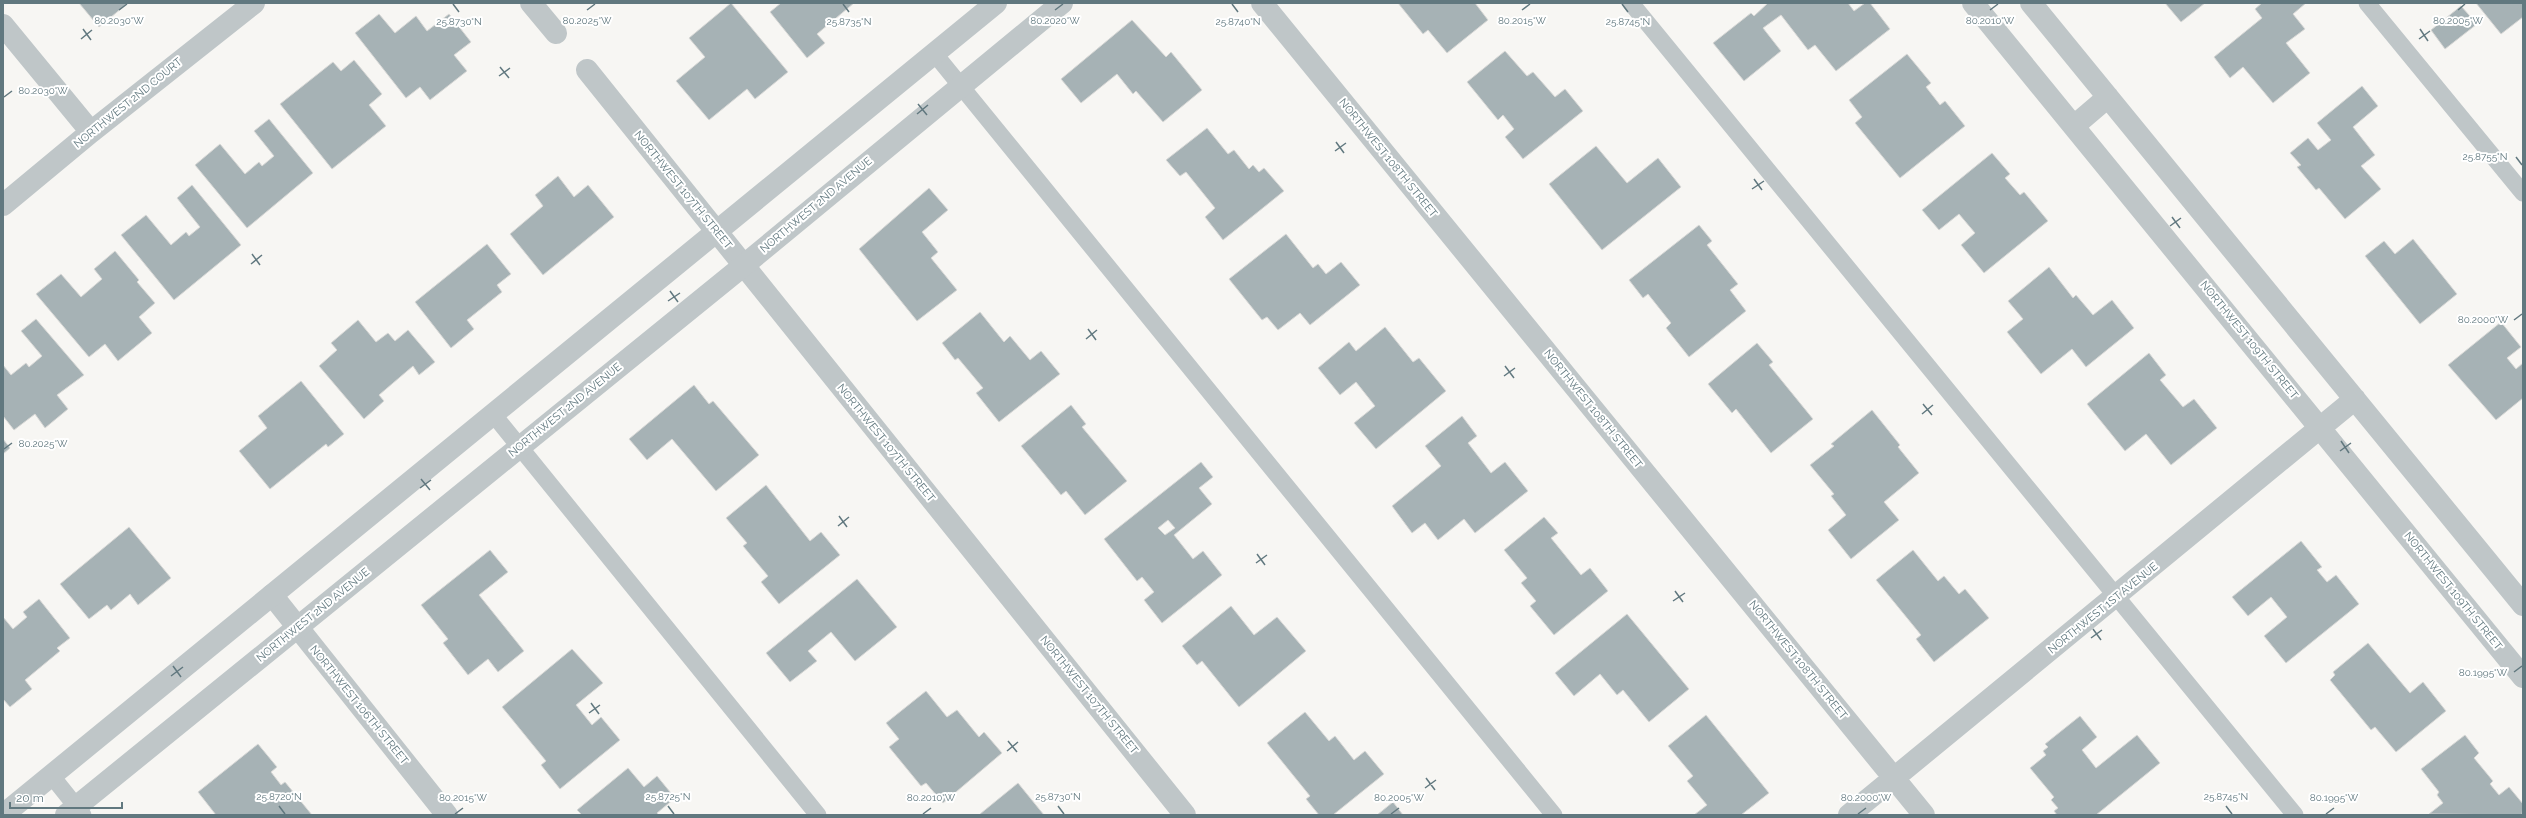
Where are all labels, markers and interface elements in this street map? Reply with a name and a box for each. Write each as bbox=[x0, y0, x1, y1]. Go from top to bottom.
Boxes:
text: 80.2030°W bbox=[94, 15, 144, 26]
text: 80.2025°W bbox=[562, 15, 612, 26]
text: 80.2020°W bbox=[1030, 15, 1080, 26]
text: 80.2015°W bbox=[1498, 15, 1547, 26]
text: 80.2010°W bbox=[1966, 15, 2015, 26]
text: 80.2005°W bbox=[2433, 15, 2484, 26]
text: 25.8730°N bbox=[436, 16, 482, 27]
text: 25.8735°N bbox=[827, 16, 872, 27]
text: 25.8740°N bbox=[1215, 16, 1261, 27]
text: 25.8745°N bbox=[1606, 16, 1650, 27]
street label: NORTHWEST 2ND COURT bbox=[71, 55, 185, 151]
text: 80.2030°W bbox=[18, 85, 68, 96]
street label: NORTHWEST 108TH STREET bbox=[1336, 96, 1440, 220]
street label: NORTHWEST 107TH STREET bbox=[631, 128, 735, 252]
text: 25.8755°N bbox=[2463, 151, 2507, 162]
street label: NORTHWEST 2ND AVENUE bbox=[758, 154, 875, 256]
street label: NORTHWEST 109TH STREET bbox=[2197, 278, 2301, 402]
text: 80.2000°W bbox=[2458, 314, 2509, 325]
street label: NORTHWEST 108TH STREET bbox=[1541, 347, 1645, 471]
street label: NORTHWEST 2ND AVENUE bbox=[506, 360, 624, 460]
street label: NORTHWEST 107TH STREET bbox=[834, 381, 938, 505]
text: 80.2025°W bbox=[18, 438, 68, 449]
street label: NORTHWEST 109TH STREET bbox=[2401, 529, 2505, 653]
street label: NORTHWEST 1ST AVENUE bbox=[2046, 560, 2161, 656]
street label: NORTHWEST 2ND AVENUE bbox=[254, 565, 372, 665]
street label: NORTHWEST 108TH STREET bbox=[1746, 598, 1850, 722]
street label: NORTHWEST 107TH STREET bbox=[1037, 633, 1141, 757]
street label: NORTHWEST 106TH STREET bbox=[307, 643, 411, 767]
text: 80.1995°W bbox=[2459, 667, 2508, 678]
scale bar bbox=[10, 784, 122, 810]
text: 20 m bbox=[16, 791, 44, 805]
text: 25.8720°N bbox=[256, 791, 302, 802]
text: 25.8725°N bbox=[646, 791, 690, 802]
text: 25.8730°N bbox=[1035, 791, 1081, 802]
text: 25.8745°N bbox=[2204, 791, 2248, 802]
text: 80.2015°W bbox=[439, 792, 488, 803]
text: 80.2010°W bbox=[907, 792, 956, 803]
text: 80.2005°W bbox=[1374, 792, 1425, 803]
text: 80.2000°W bbox=[1841, 792, 1892, 803]
text: 80.1995°W bbox=[2310, 792, 2359, 803]

